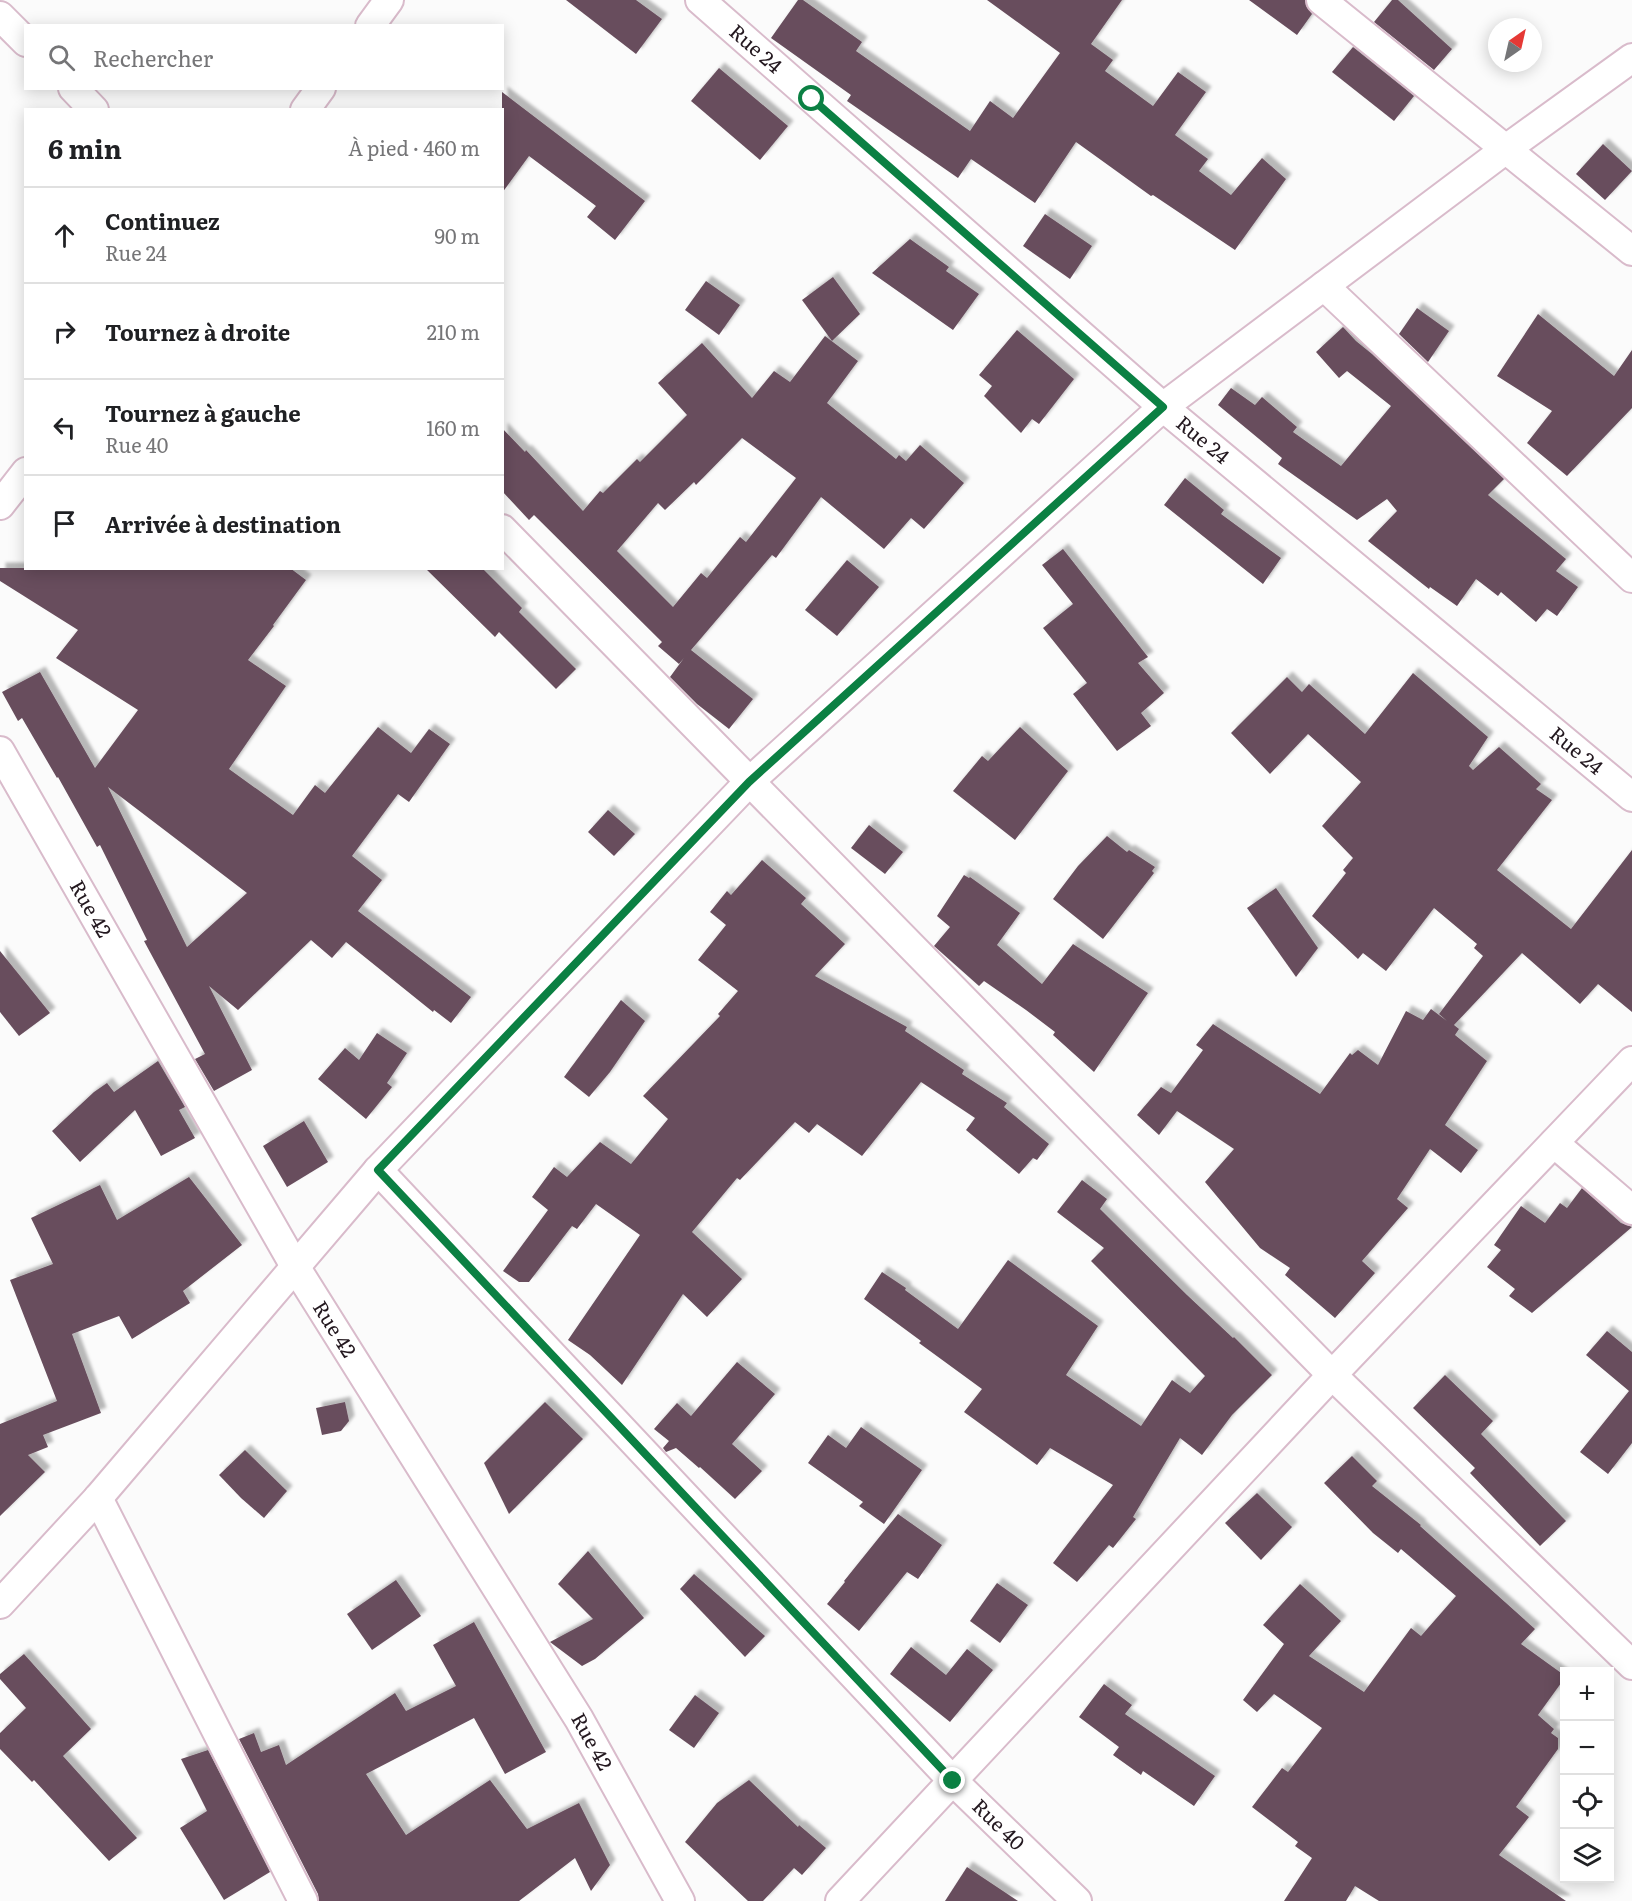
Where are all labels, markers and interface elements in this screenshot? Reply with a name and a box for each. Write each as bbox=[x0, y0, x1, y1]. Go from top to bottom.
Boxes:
street label: Rue 24 bbox=[724, 16, 790, 79]
north arrow bbox=[1488, 18, 1542, 72]
search box bbox=[24, 24, 504, 90]
icon: search bbox=[45, 41, 78, 74]
text: Rechercher bbox=[93, 41, 213, 74]
route start bbox=[798, 85, 824, 111]
text: 6 min bbox=[48, 128, 122, 167]
text: À pied · 460 m bbox=[348, 132, 480, 162]
text: Continuez bbox=[105, 204, 220, 237]
icon: ahead bbox=[48, 219, 81, 252]
text: 90 m bbox=[435, 220, 480, 250]
text: Rue 24 bbox=[105, 237, 167, 267]
icon: right bbox=[48, 315, 81, 348]
text: Tournez à droite bbox=[105, 315, 290, 348]
text: 210 m bbox=[427, 316, 480, 346]
text: Tournez à gauche bbox=[105, 396, 301, 429]
street label: Rue 24 bbox=[1171, 407, 1237, 470]
icon: left bbox=[48, 411, 81, 444]
text: 160 m bbox=[426, 412, 480, 442]
text: Rue 40 bbox=[105, 429, 168, 459]
icon: arrive bbox=[48, 507, 81, 540]
text: Arrivée à destination bbox=[105, 507, 341, 540]
street label: Rue 24 bbox=[1544, 718, 1611, 780]
street label: Rue 42 bbox=[64, 874, 121, 942]
street label: Rue 42 bbox=[307, 1294, 365, 1362]
map controls bbox=[1560, 1667, 1614, 1883]
button: + bbox=[1560, 1667, 1614, 1721]
street label: Rue 42 bbox=[565, 1706, 621, 1775]
button: − bbox=[1560, 1721, 1614, 1775]
route end bbox=[939, 1767, 965, 1793]
button: locate bbox=[1560, 1775, 1614, 1829]
street label: Rue 40 bbox=[966, 1791, 1033, 1856]
button: layers bbox=[1560, 1829, 1614, 1883]

